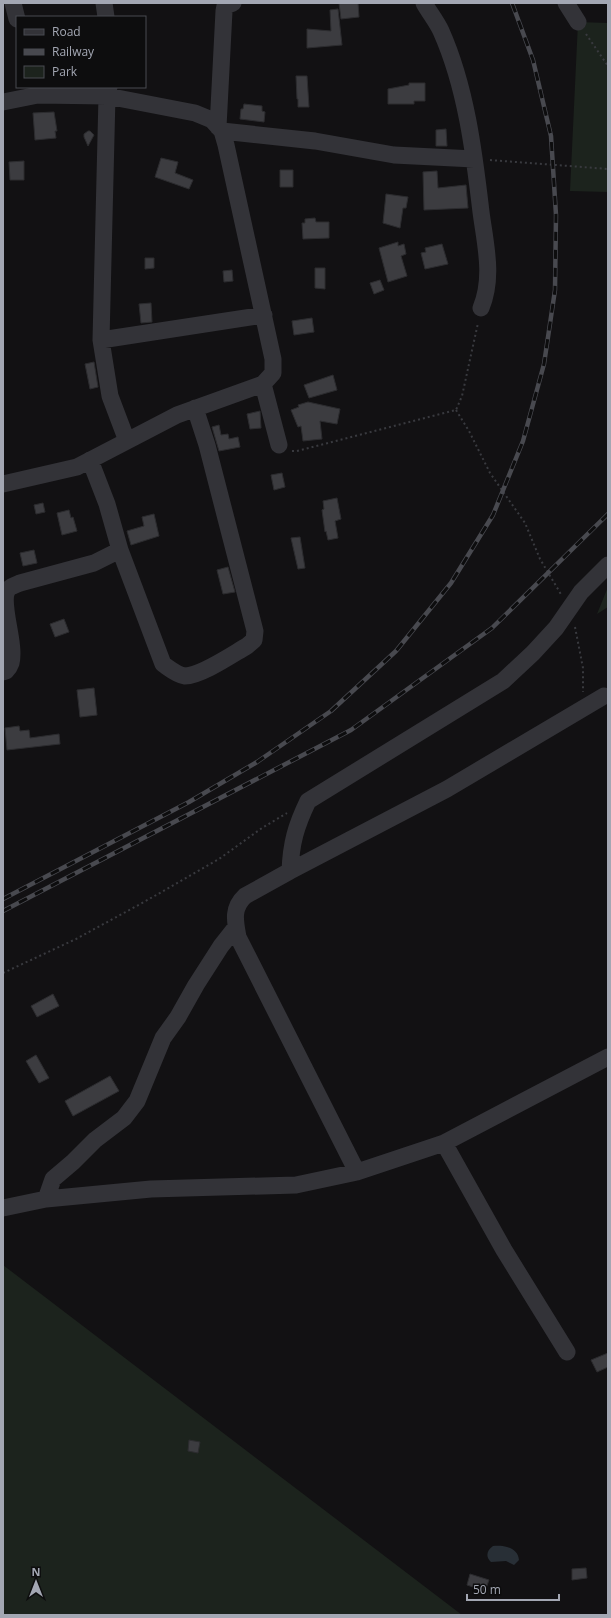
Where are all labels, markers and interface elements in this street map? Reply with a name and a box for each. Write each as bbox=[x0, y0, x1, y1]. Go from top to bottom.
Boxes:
legend bbox=[16, 16, 146, 88]
text: Road bbox=[52, 23, 81, 40]
text: Railway bbox=[52, 43, 95, 60]
text: Park bbox=[52, 63, 78, 80]
north arrow bbox=[16, 1562, 56, 1602]
text: N bbox=[32, 1564, 40, 1579]
scale bar bbox=[467, 1576, 559, 1602]
text: 50 m bbox=[473, 1581, 501, 1598]

